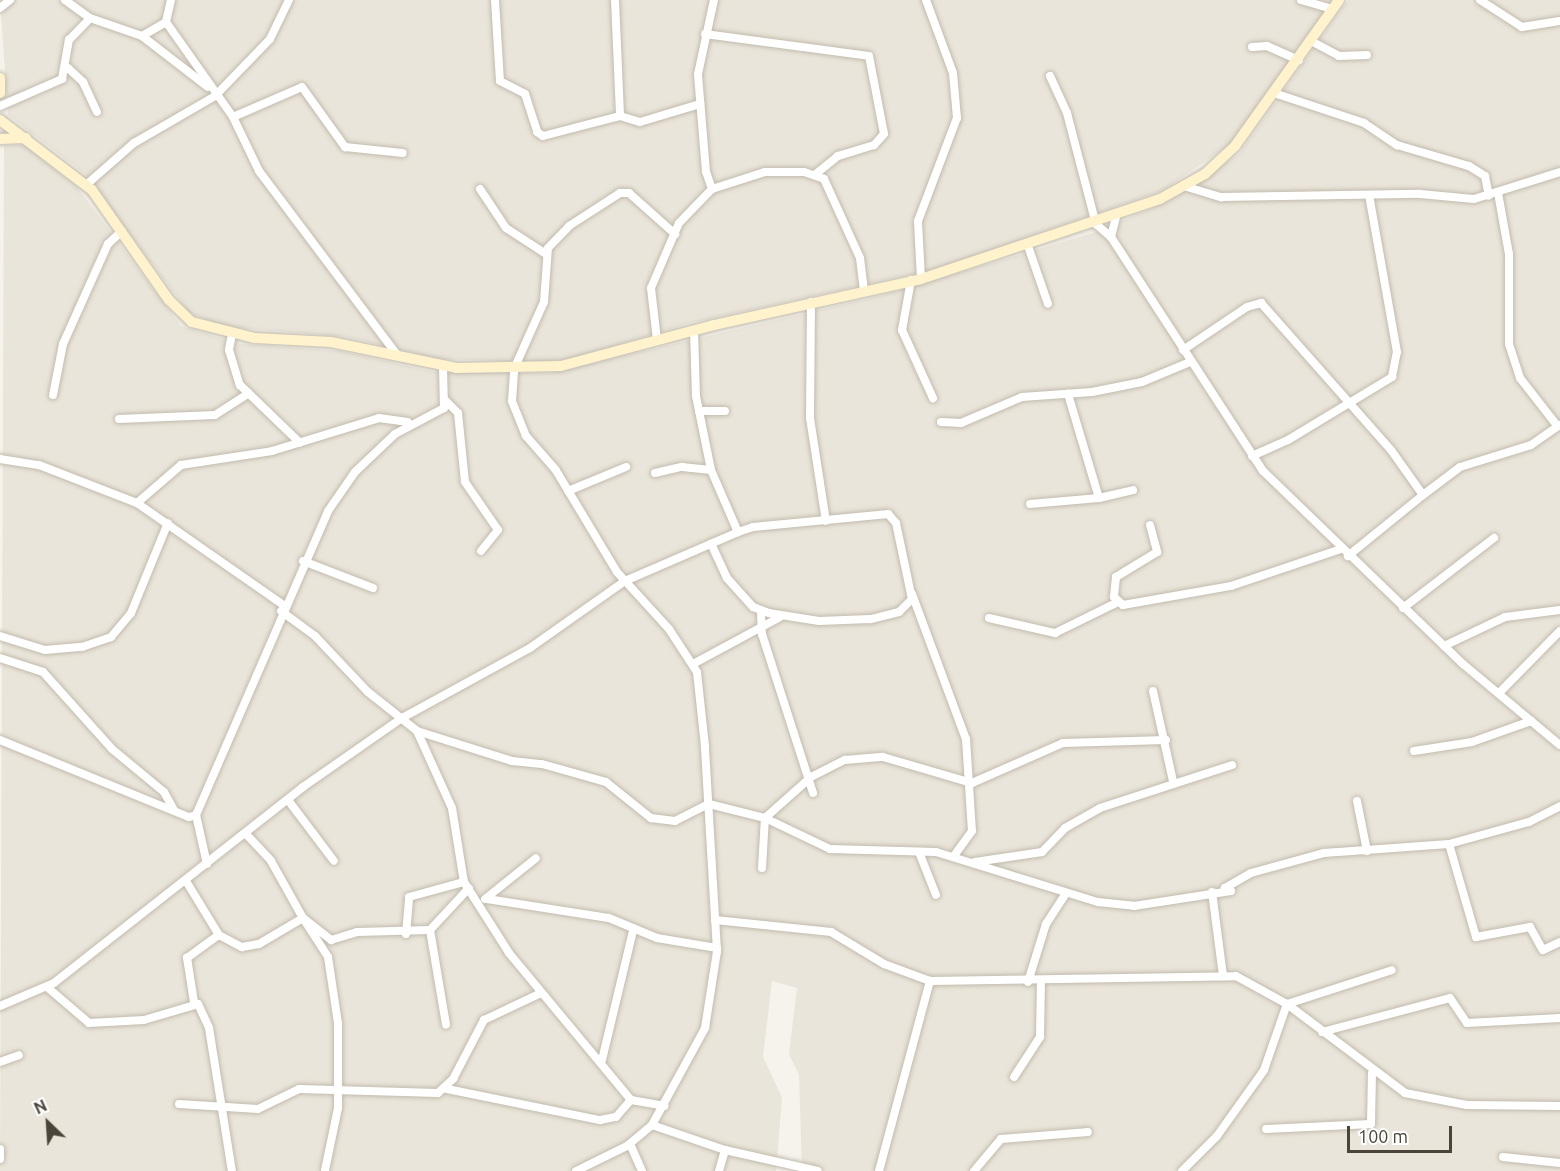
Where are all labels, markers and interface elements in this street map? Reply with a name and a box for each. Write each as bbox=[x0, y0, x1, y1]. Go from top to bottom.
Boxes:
north arrow bbox=[18, 1093, 78, 1153]
text: N bbox=[31, 1096, 50, 1117]
scale bar bbox=[1350, 1114, 1455, 1152]
text: 100 m bbox=[1358, 1126, 1408, 1146]

